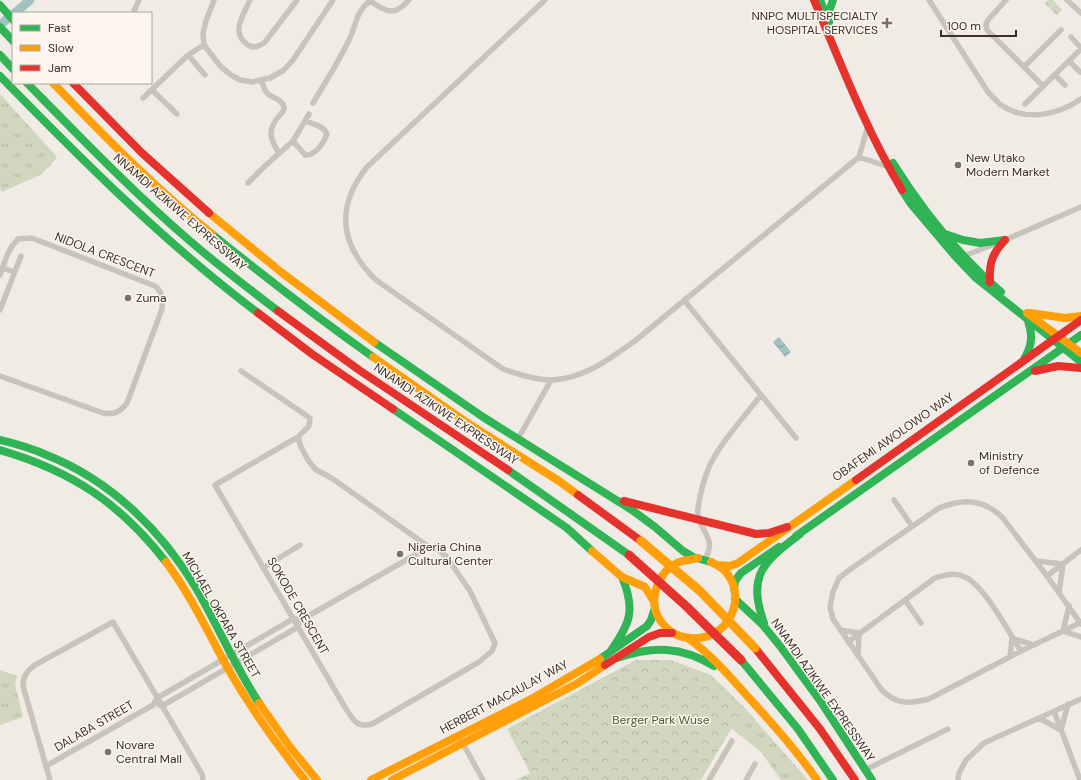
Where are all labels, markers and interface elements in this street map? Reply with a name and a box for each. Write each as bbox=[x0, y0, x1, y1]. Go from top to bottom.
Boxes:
place label: NNPC MULTISPECIALTY HOSPITAL SERVICES bbox=[751, 8, 878, 38]
legend bbox=[12, 12, 152, 84]
scale bar bbox=[941, 12, 1016, 38]
marker: NNPC MULTISPECIALTY HOSPITAL SERVICES bbox=[881, 17, 893, 29]
text: 100 m bbox=[947, 18, 981, 34]
text: Fast bbox=[48, 20, 71, 36]
text: Slow bbox=[48, 40, 74, 56]
text: Jam bbox=[48, 60, 71, 76]
street label: NNAMDI AZIKIWE EXPRESSWAY bbox=[110, 150, 250, 274]
place label: New Utako Modern Market bbox=[966, 150, 1050, 180]
marker: New Utako Modern Market bbox=[953, 160, 963, 170]
street label: NIDOLA CRESCENT bbox=[53, 229, 158, 282]
place label: Zuma bbox=[136, 290, 167, 306]
marker: Zuma bbox=[123, 293, 133, 303]
street label: NNAMDI AZIKIWE EXPRESSWAY bbox=[371, 360, 521, 468]
street label: OBAFEMI AWOLOWO WAY bbox=[829, 389, 957, 485]
place label: Ministry of Defence bbox=[979, 448, 1040, 478]
marker: Ministry of Defence bbox=[966, 458, 976, 468]
place label: Nigeria China Cultural Center bbox=[408, 539, 493, 569]
street label: MICHAEL OKPARA STREET bbox=[178, 549, 264, 681]
marker: Nigeria China Cultural Center bbox=[395, 549, 405, 559]
street label: SOKODE CRESCENT bbox=[264, 554, 333, 658]
street label: NNAMDI AZIKIWE EXPRESSWAY bbox=[767, 615, 879, 765]
street label: HERBERT MACAULAY WAY bbox=[437, 656, 571, 738]
street label: DALABA STREET bbox=[51, 697, 137, 755]
park label: Berger Park Wuse bbox=[612, 712, 710, 728]
place label: Novare Central Mall bbox=[116, 737, 182, 767]
marker: Novare Central Mall bbox=[103, 747, 113, 757]

